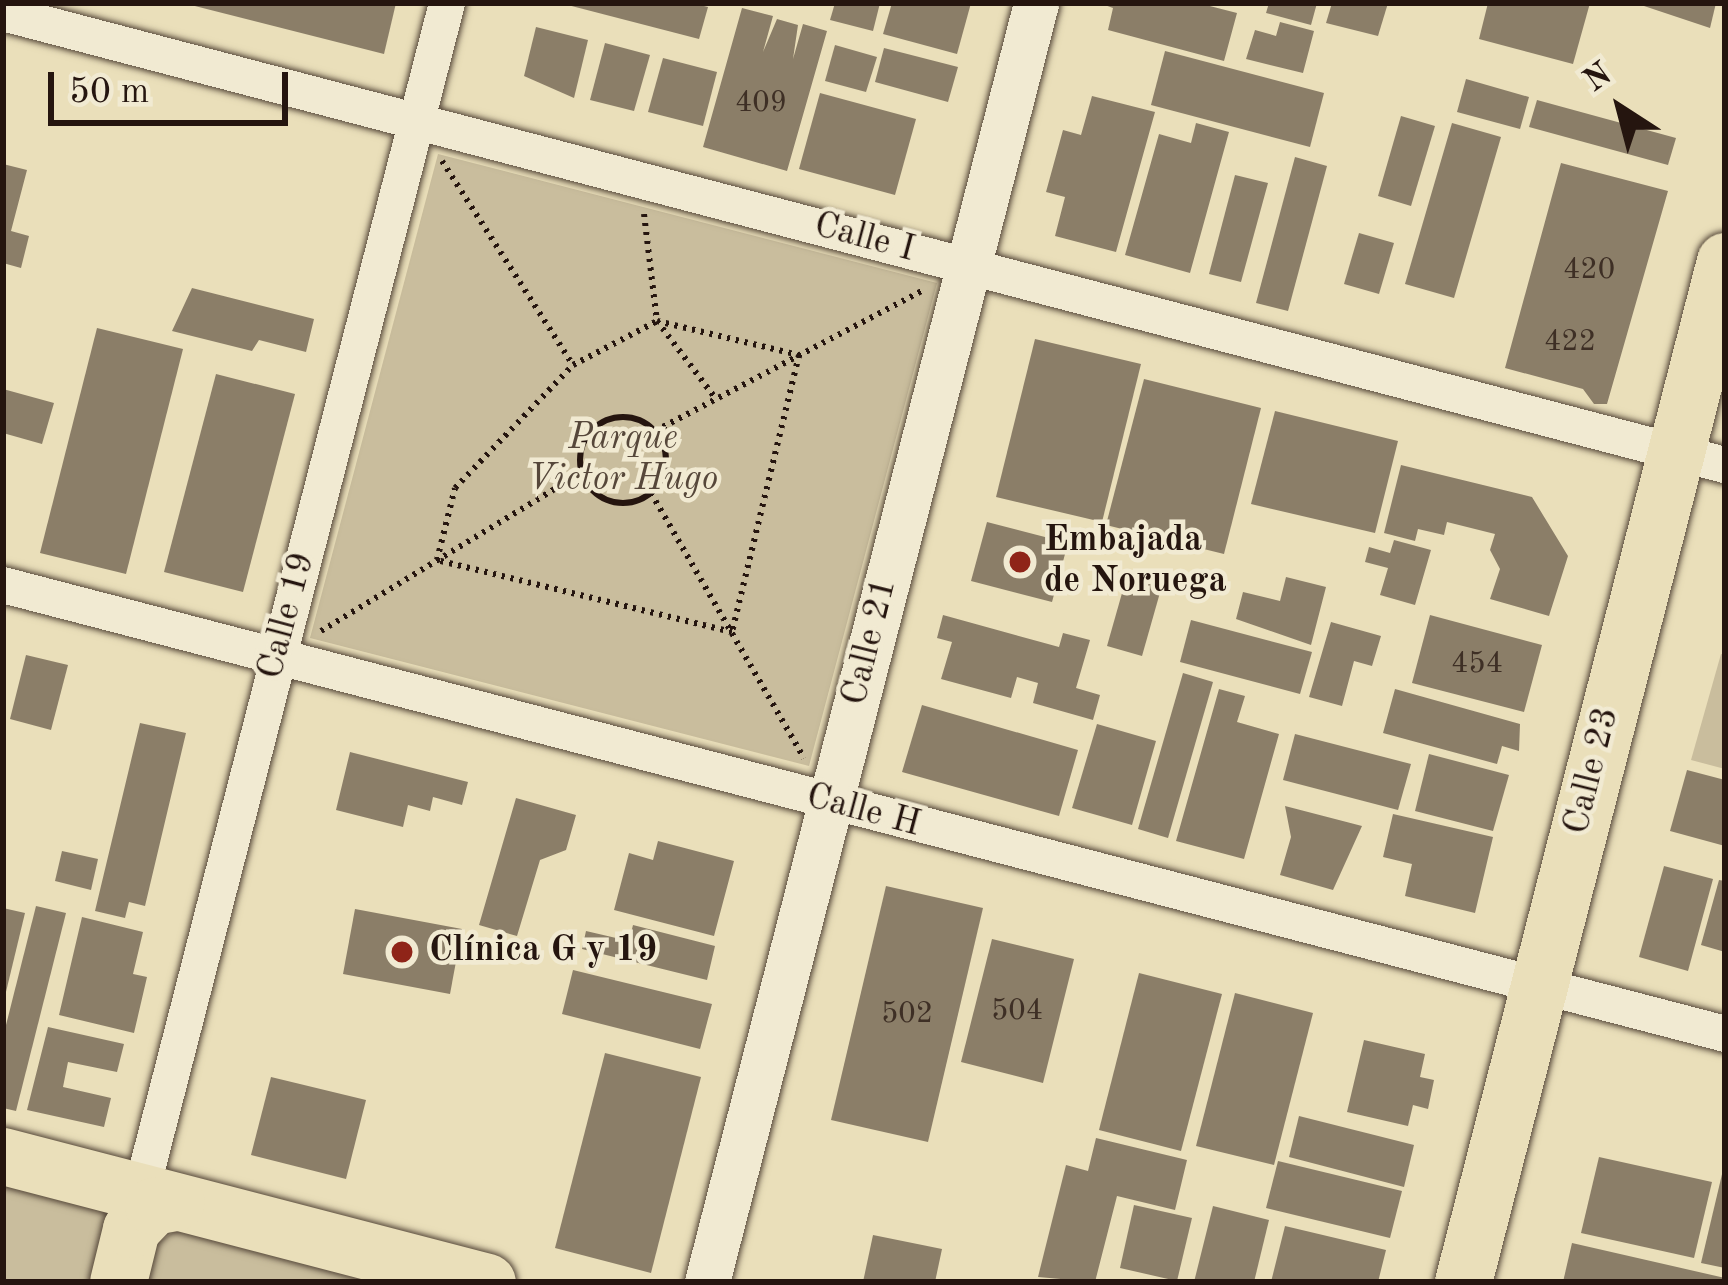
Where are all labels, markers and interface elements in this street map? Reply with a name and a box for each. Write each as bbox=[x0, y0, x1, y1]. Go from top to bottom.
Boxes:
scale bar bbox=[54, 48, 294, 122]
north arrow bbox=[1560, 48, 1680, 168]
text: N bbox=[1579, 58, 1618, 99]
text: 50 m bbox=[69, 75, 149, 111]
house number: 409 bbox=[735, 85, 787, 121]
street label: Calle I bbox=[809, 205, 919, 273]
house number: 420 bbox=[1563, 252, 1615, 288]
house number: 422 bbox=[1544, 324, 1596, 360]
park label: Parque Victor Hugo bbox=[528, 417, 718, 502]
place label: Embajada de Noruega bbox=[1044, 519, 1227, 604]
street label: Calle 19 bbox=[250, 548, 326, 684]
marker: Embajada de Noruega bbox=[1007, 549, 1033, 575]
street label: Calle 21 bbox=[834, 574, 908, 710]
house number: 454 bbox=[1451, 646, 1503, 682]
street label: Calle 23 bbox=[1556, 703, 1630, 839]
street label: Calle H bbox=[801, 776, 925, 848]
place label: Clínica G y 19 bbox=[429, 930, 657, 974]
marker: Clínica G y 19 bbox=[386, 936, 418, 968]
house number: 504 bbox=[991, 993, 1043, 1029]
house number: 502 bbox=[881, 996, 933, 1032]

